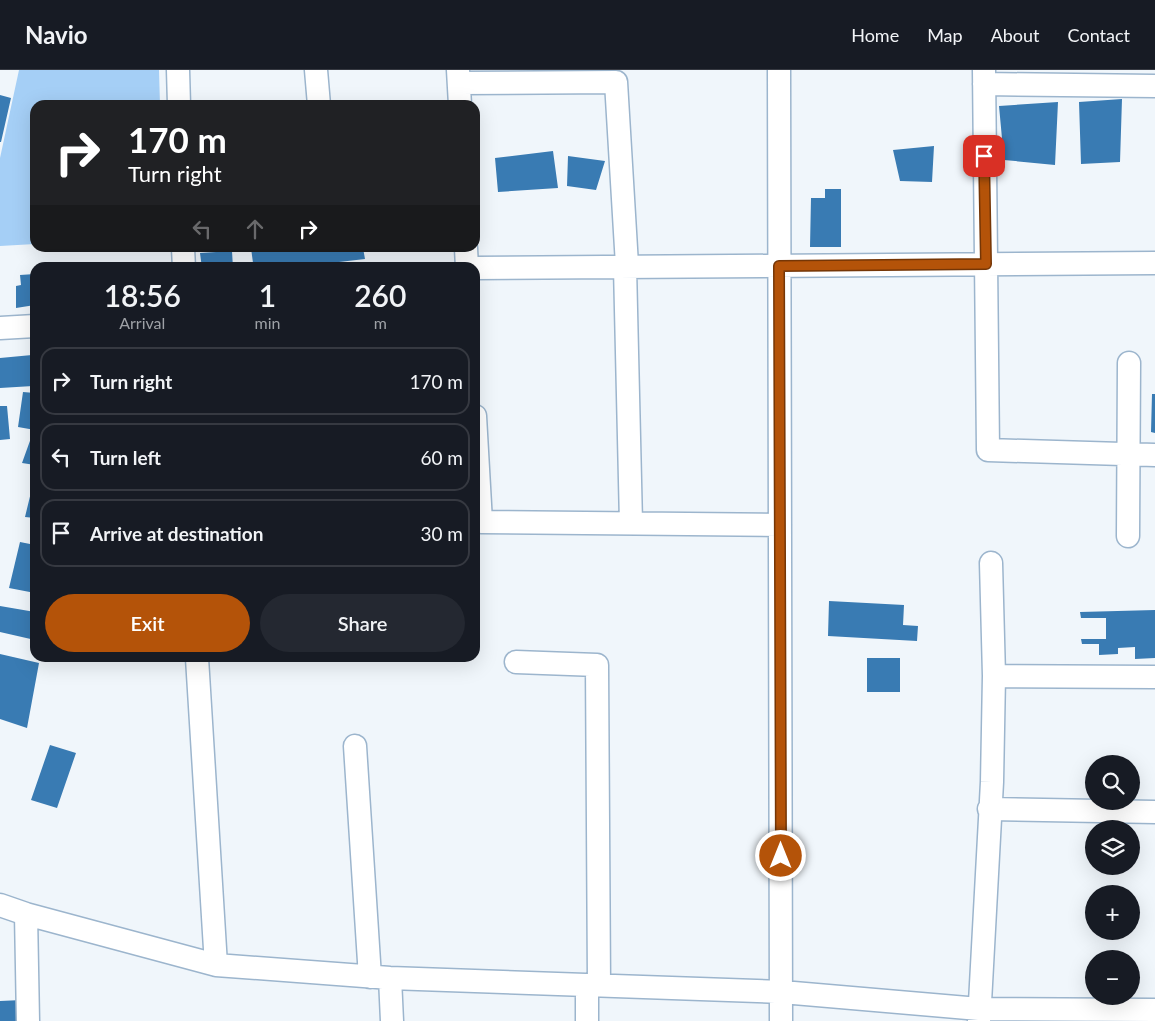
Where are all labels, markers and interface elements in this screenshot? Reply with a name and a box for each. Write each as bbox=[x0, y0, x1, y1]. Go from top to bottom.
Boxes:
text: Navio bbox=[25, 20, 88, 49]
text: Home bbox=[851, 24, 899, 46]
text: Map bbox=[927, 24, 963, 46]
text: About bbox=[991, 24, 1040, 46]
text: Contact bbox=[1068, 24, 1130, 46]
text: 170 m bbox=[128, 118, 227, 160]
icon: right bbox=[45, 120, 110, 185]
pin bbox=[963, 135, 1005, 177]
icon: arrive bbox=[970, 142, 998, 170]
text: Turn right bbox=[128, 160, 222, 187]
icon: left bbox=[188, 215, 216, 243]
icon: ahead bbox=[241, 215, 269, 243]
icon: right bbox=[294, 215, 322, 243]
text: 18:56 bbox=[104, 277, 181, 313]
text: 1 bbox=[259, 277, 276, 313]
text: 260 bbox=[354, 277, 406, 313]
text: Arrival bbox=[119, 313, 165, 332]
text: min bbox=[255, 313, 280, 332]
text: m bbox=[374, 313, 387, 332]
icon: right bbox=[47, 367, 75, 395]
text: Turn right bbox=[90, 370, 172, 393]
text: 170 m bbox=[409, 370, 463, 393]
icon: left bbox=[47, 443, 75, 471]
text: Turn left bbox=[90, 446, 161, 469]
text: 60 m bbox=[420, 446, 463, 469]
icon: arrive bbox=[47, 519, 75, 547]
text: Arrive at destination bbox=[90, 522, 263, 545]
text: 30 m bbox=[420, 522, 463, 545]
button: Exit bbox=[45, 594, 250, 652]
button: Share bbox=[260, 594, 465, 652]
map controls bbox=[1085, 755, 1140, 1005]
button: search bbox=[1085, 755, 1140, 810]
button: layers bbox=[1085, 820, 1140, 875]
position arrow bbox=[754, 829, 806, 881]
button: + bbox=[1085, 885, 1140, 940]
button: − bbox=[1085, 950, 1140, 1005]

